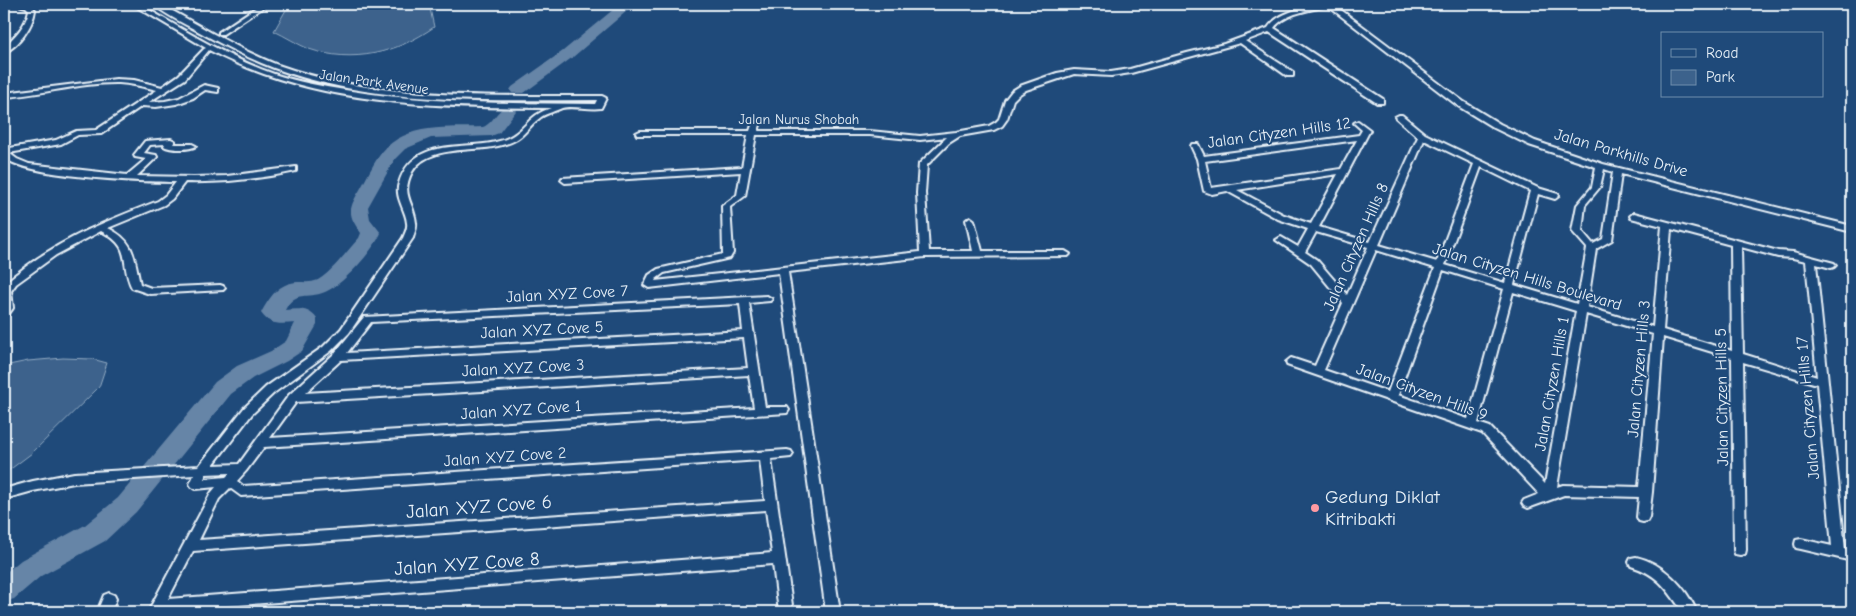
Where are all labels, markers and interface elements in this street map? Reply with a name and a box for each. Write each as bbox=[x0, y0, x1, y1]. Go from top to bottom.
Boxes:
legend bbox=[1661, 32, 1824, 98]
text: Road bbox=[1706, 44, 1738, 62]
street label: Jalan Park Avenue bbox=[318, 66, 430, 98]
text: Park bbox=[1706, 68, 1735, 86]
street label: Jalan Nurus Shobah bbox=[739, 111, 859, 128]
street label: Jalan Cityzen Hills 12 bbox=[1206, 114, 1352, 152]
street label: Jalan Parkhills Drive bbox=[1552, 125, 1690, 181]
street label: Jalan Cityzen Hills 8 bbox=[1320, 180, 1392, 314]
street label: Jalan Cityzen Hills Boulevard bbox=[1430, 240, 1624, 314]
street label: Jalan XYZ Cove 7 bbox=[506, 282, 629, 306]
street label: Jalan Cityzen Hills 3 bbox=[1624, 300, 1654, 438]
street label: Jalan Cityzen Hills 1 bbox=[1531, 315, 1573, 453]
street label: Jalan XYZ Cove 5 bbox=[480, 318, 604, 342]
street label: Jalan Cityzen Hills 5 bbox=[1712, 328, 1732, 466]
street label: Jalan Cityzen Hills 17 bbox=[1793, 335, 1823, 480]
street label: Jalan XYZ Cove 3 bbox=[461, 356, 585, 380]
street label: Jalan Cityzen Hills 9 bbox=[1354, 360, 1490, 424]
street label: Jalan XYZ Cove 1 bbox=[460, 397, 582, 423]
street label: Jalan XYZ Cove 2 bbox=[443, 444, 567, 470]
place label: Gedung Diklat Kitribakti bbox=[1325, 486, 1440, 530]
street label: Jalan XYZ Cove 6 bbox=[405, 491, 553, 523]
marker: Gedung Diklat Kitribakti bbox=[1309, 502, 1321, 514]
street label: Jalan XYZ Cove 8 bbox=[394, 548, 540, 580]

